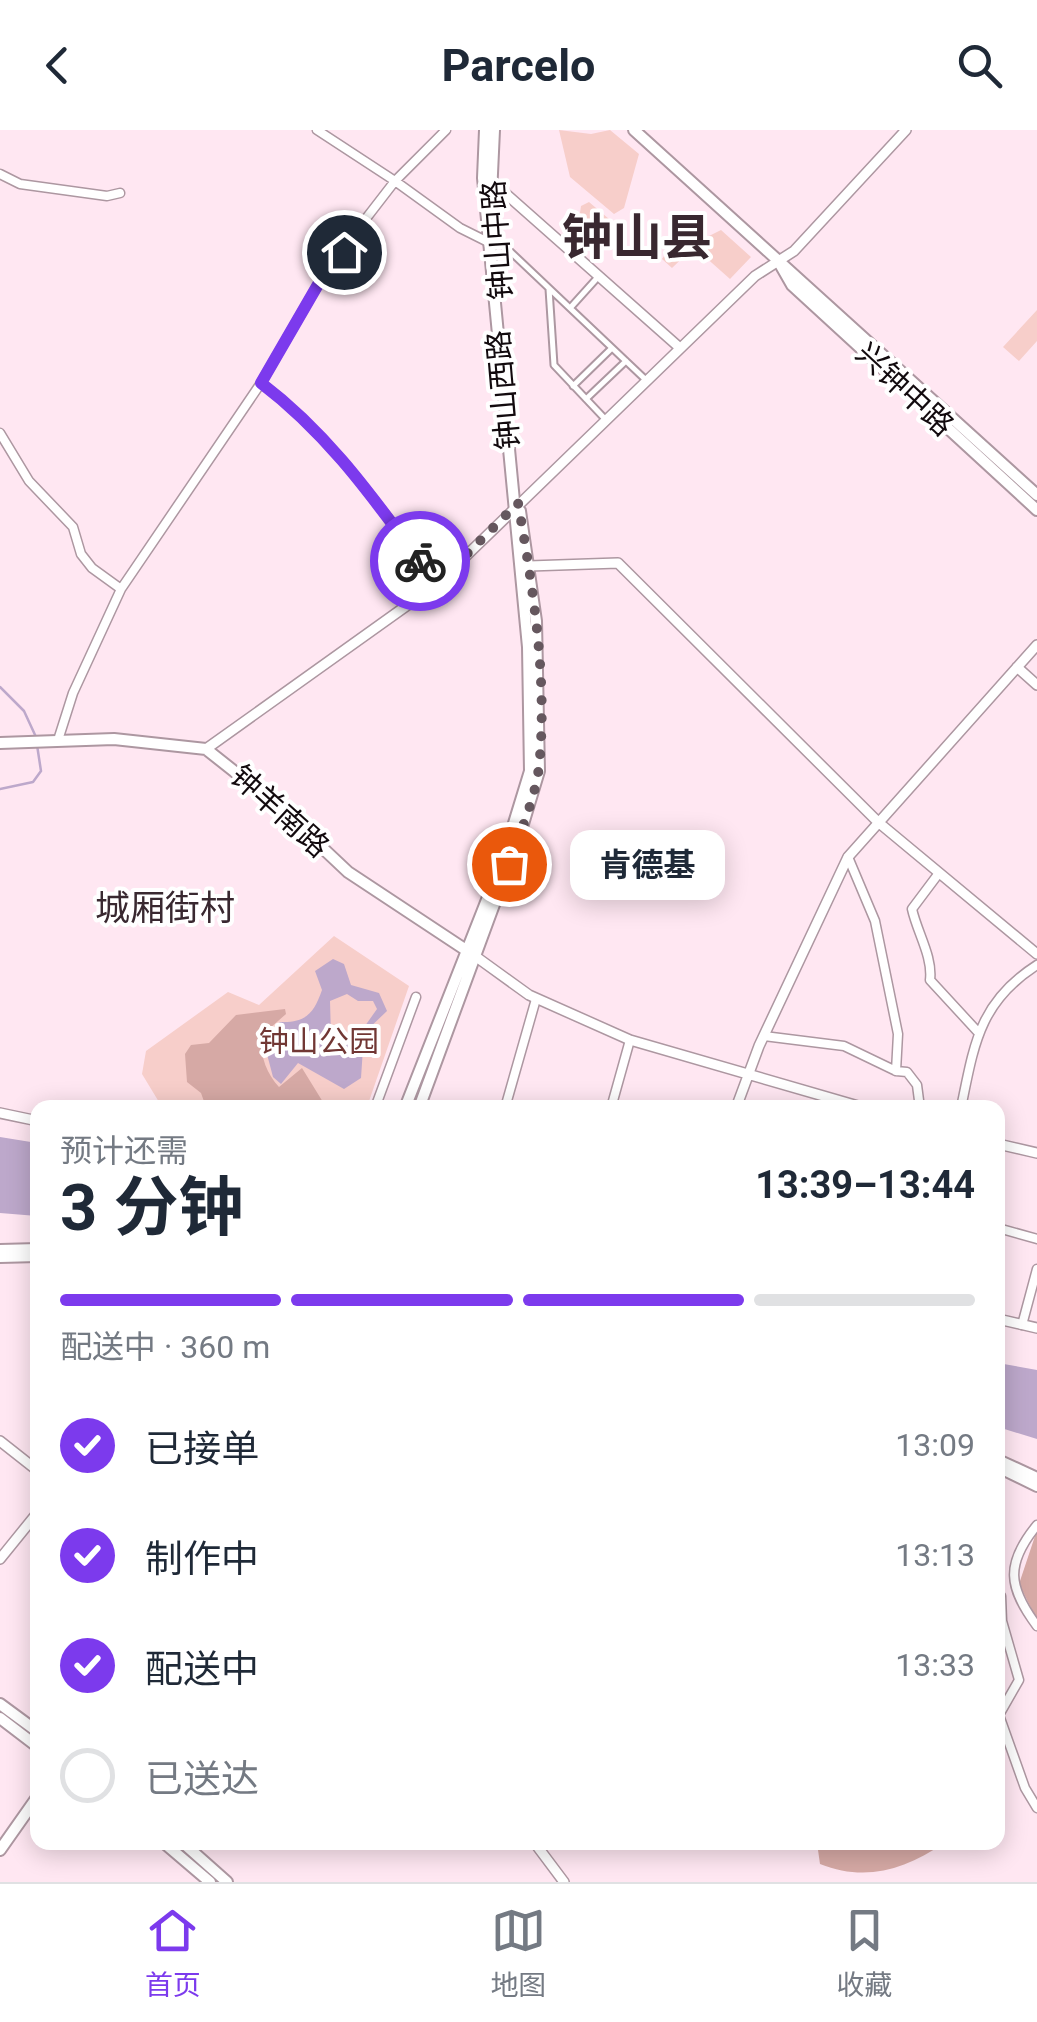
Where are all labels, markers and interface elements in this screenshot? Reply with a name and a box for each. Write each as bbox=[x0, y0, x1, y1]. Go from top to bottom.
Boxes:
icon: back bbox=[30, 38, 85, 93]
icon: search bbox=[952, 38, 1007, 93]
text: Parcelo bbox=[442, 39, 595, 92]
street label: 钟山中路 bbox=[475, 179, 519, 301]
district label: 钟山县 bbox=[562, 209, 712, 267]
pin bbox=[302, 210, 387, 295]
icon: home bbox=[317, 225, 372, 280]
street label: 钟山西路 bbox=[480, 329, 526, 451]
street label: 兴钟中路 bbox=[849, 335, 961, 443]
courier bbox=[370, 511, 470, 611]
icon: bike bbox=[393, 534, 448, 589]
street label: 钟羊南路 bbox=[224, 758, 336, 864]
pin bbox=[467, 822, 552, 907]
callout: 肯德基 bbox=[569, 829, 724, 899]
icon: bag bbox=[482, 837, 537, 892]
text: 肯德基 bbox=[599, 846, 696, 884]
district label: 城厢街村 bbox=[95, 888, 235, 929]
park label: 钟山公园 bbox=[259, 1024, 379, 1059]
text: 预计还需 bbox=[60, 1132, 188, 1170]
text: 13:39–13:44 bbox=[755, 1163, 975, 1207]
text: 3 分钟 bbox=[60, 1170, 243, 1246]
text: 配送中 · 360 m bbox=[60, 1328, 270, 1366]
icon: check bbox=[60, 1418, 115, 1473]
text: 13:09 bbox=[895, 1426, 975, 1464]
text: 已接单 bbox=[145, 1427, 259, 1471]
icon: check bbox=[60, 1528, 115, 1583]
text: 13:13 bbox=[895, 1536, 975, 1574]
text: 制作中 bbox=[145, 1537, 259, 1581]
icon: check bbox=[60, 1638, 115, 1693]
text: 13:33 bbox=[895, 1646, 975, 1684]
text: 配送中 bbox=[145, 1647, 259, 1691]
text: 已送达 bbox=[145, 1757, 259, 1801]
tab: 首页 bbox=[145, 1903, 201, 2003]
tab: 地图 bbox=[490, 1903, 546, 2003]
tab: 收藏 bbox=[836, 1903, 892, 2003]

